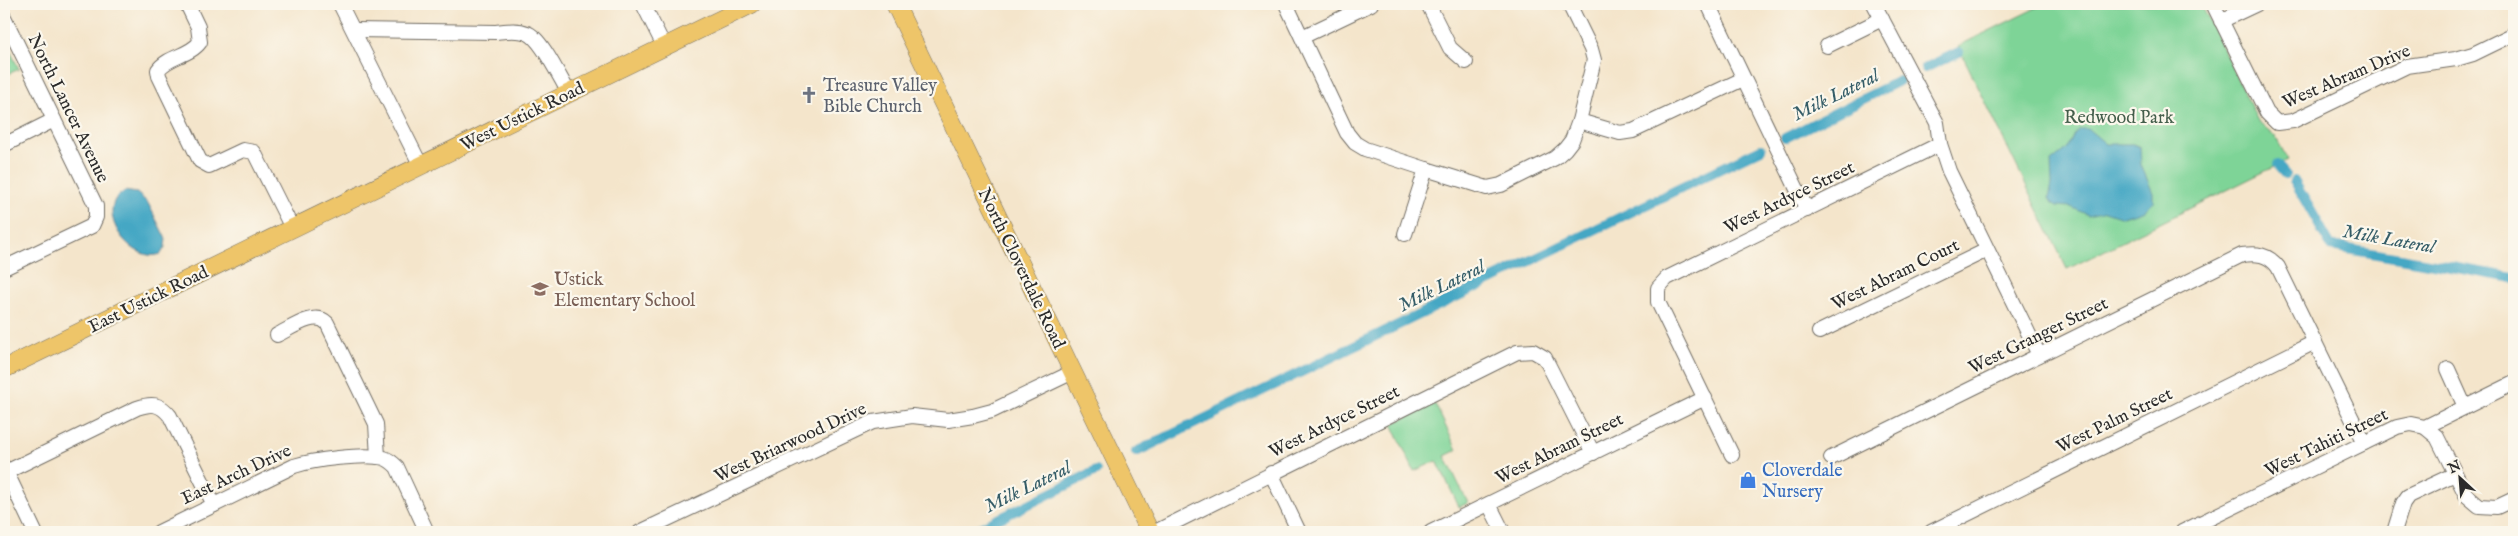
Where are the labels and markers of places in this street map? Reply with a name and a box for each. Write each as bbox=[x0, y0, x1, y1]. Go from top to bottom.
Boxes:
place label: Treasure Valley Bible Church bbox=[823, 75, 937, 119]
church icon: Treasure Valley Bible Church bbox=[799, 85, 819, 105]
place label: Ustick Elementary School bbox=[554, 269, 695, 313]
school or university icon: Ustick Elementary School bbox=[530, 279, 550, 299]
place label: Cloverdale Nursery bbox=[1762, 460, 1842, 504]
shop icon: Cloverdale Nursery bbox=[1738, 470, 1758, 490]

